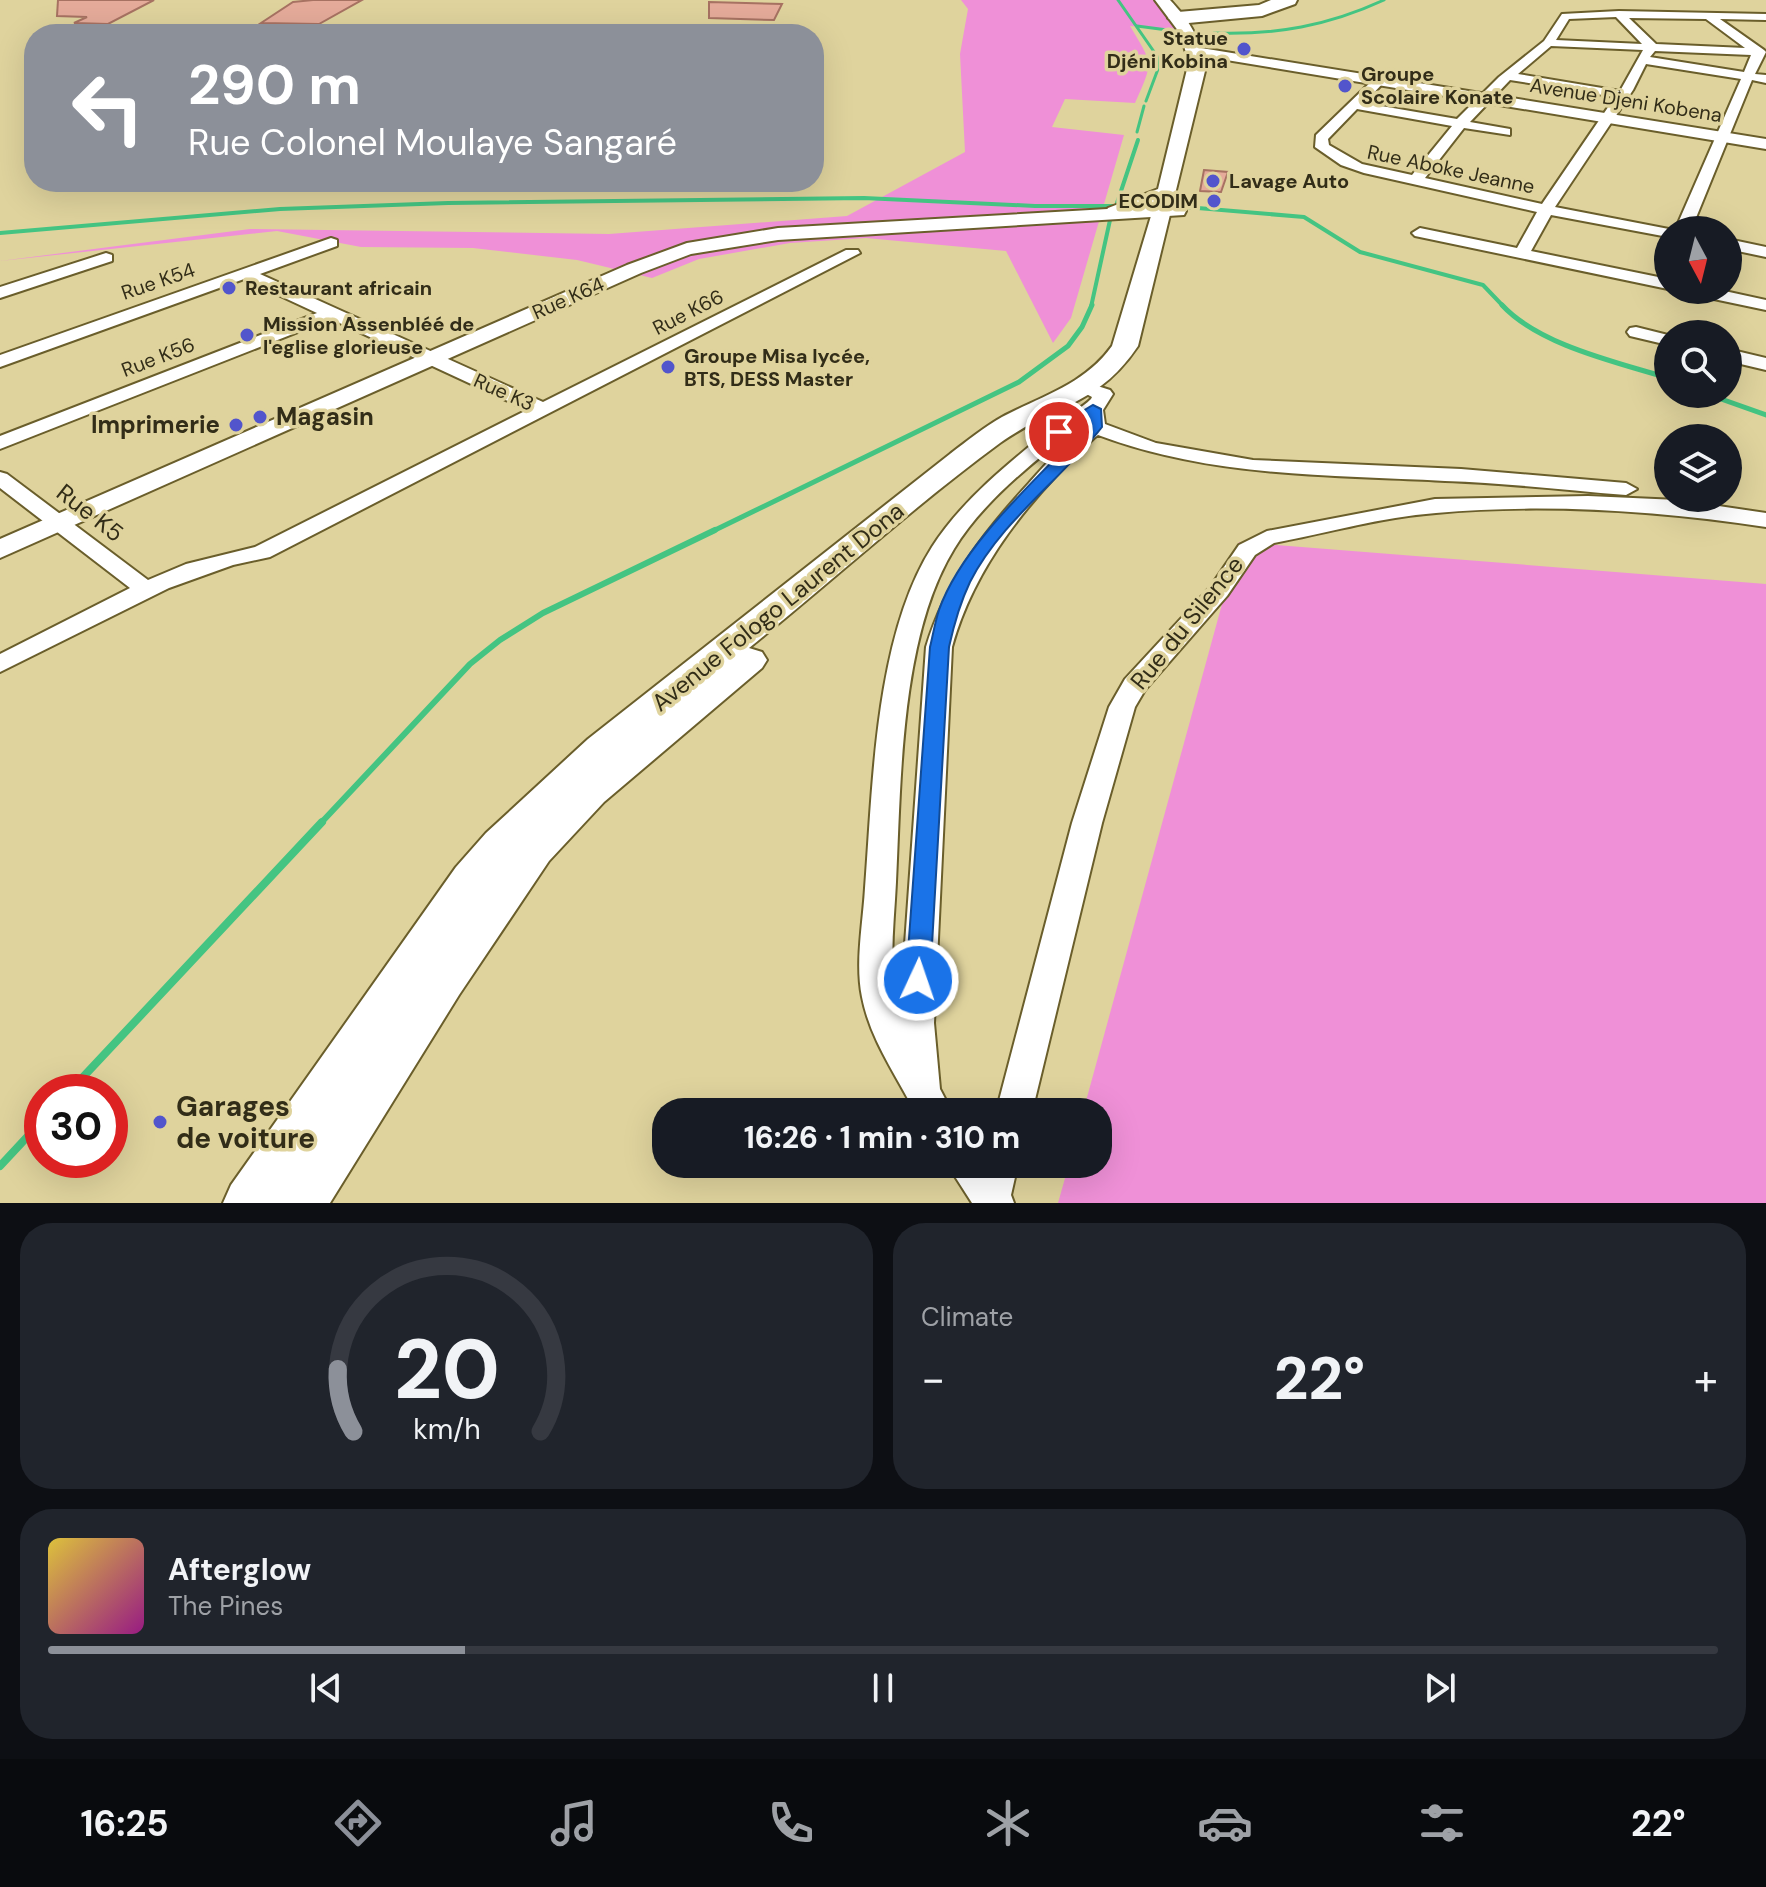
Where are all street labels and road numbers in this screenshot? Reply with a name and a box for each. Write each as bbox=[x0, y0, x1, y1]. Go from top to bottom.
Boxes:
street label: Avenue Djeni Kobena bbox=[1528, 72, 1724, 128]
street label: Rue Aboke Jeanne bbox=[1365, 139, 1537, 199]
street label: Rue K54 bbox=[118, 256, 198, 306]
street label: Rue K64 bbox=[528, 271, 608, 325]
street label: Rue K66 bbox=[648, 283, 728, 341]
street label: Rue K56 bbox=[118, 331, 198, 383]
street label: Rue K3 bbox=[470, 367, 538, 417]
street label: Rue K5 bbox=[51, 477, 130, 548]
street label: Avenue Fologo Laurent Dona bbox=[645, 495, 910, 718]
street label: Rue du Silence bbox=[1123, 550, 1250, 696]

